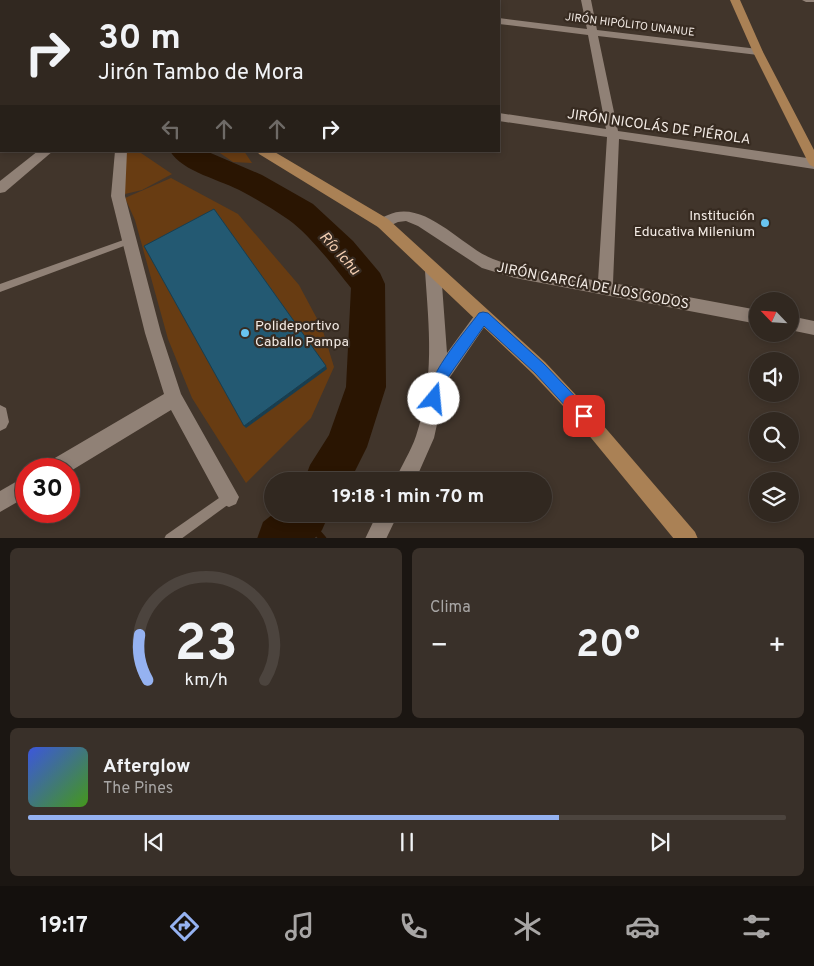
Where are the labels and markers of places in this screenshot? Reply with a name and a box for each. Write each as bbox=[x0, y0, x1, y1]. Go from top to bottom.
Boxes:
place label: Institución Educativa Milenium bbox=[634, 208, 755, 241]
marker: Institución Educativa Milenium bbox=[759, 217, 771, 229]
place label: Polideportivo Caballo Pampa bbox=[255, 318, 349, 351]
marker: Polideportivo Caballo Pampa bbox=[239, 327, 251, 339]
pin bbox=[563, 395, 605, 437]

